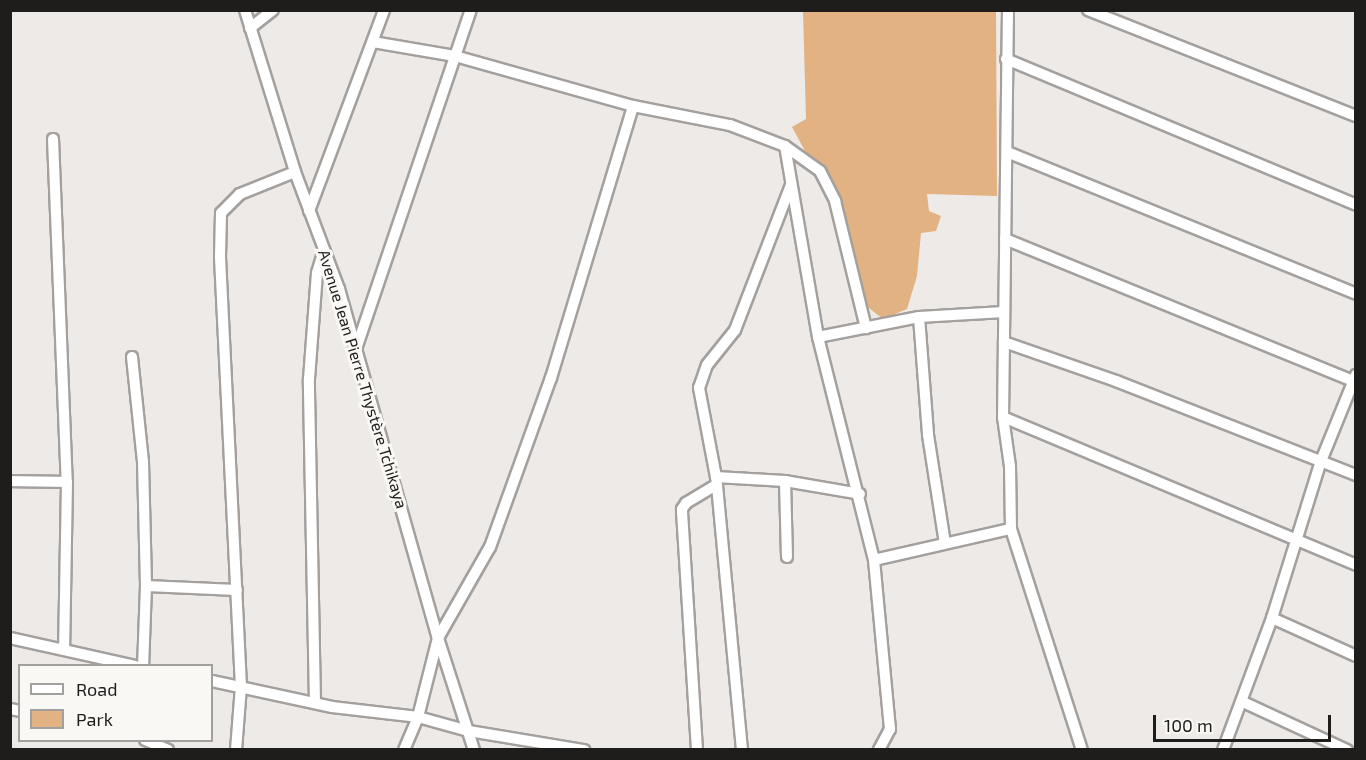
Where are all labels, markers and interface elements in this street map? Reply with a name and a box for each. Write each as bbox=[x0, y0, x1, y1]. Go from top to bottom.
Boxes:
street label: Avenue Jean Pierre Thystère Tchikaya bbox=[314, 247, 412, 511]
legend bbox=[18, 664, 213, 742]
text: Road bbox=[76, 678, 117, 700]
scale bar bbox=[1156, 703, 1334, 741]
text: Park bbox=[76, 708, 113, 730]
text: 100 m bbox=[1164, 714, 1213, 736]

